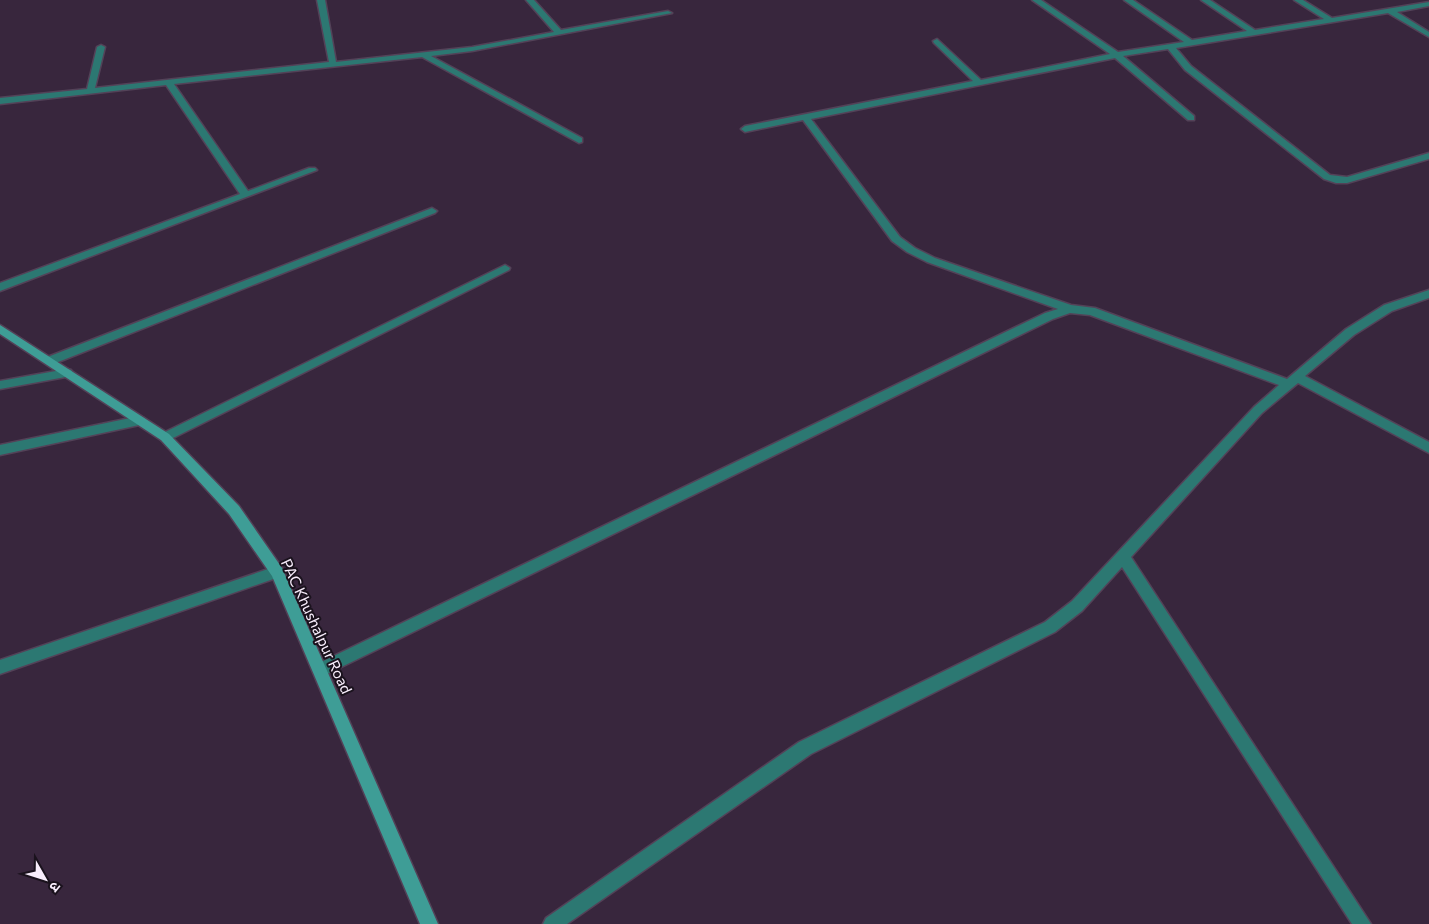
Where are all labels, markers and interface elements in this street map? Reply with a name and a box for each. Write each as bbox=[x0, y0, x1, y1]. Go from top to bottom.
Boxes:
street label: PAC Khushalpur Road bbox=[278, 556, 356, 696]
north arrow bbox=[20, 854, 70, 904]
text: उ bbox=[46, 879, 65, 897]

